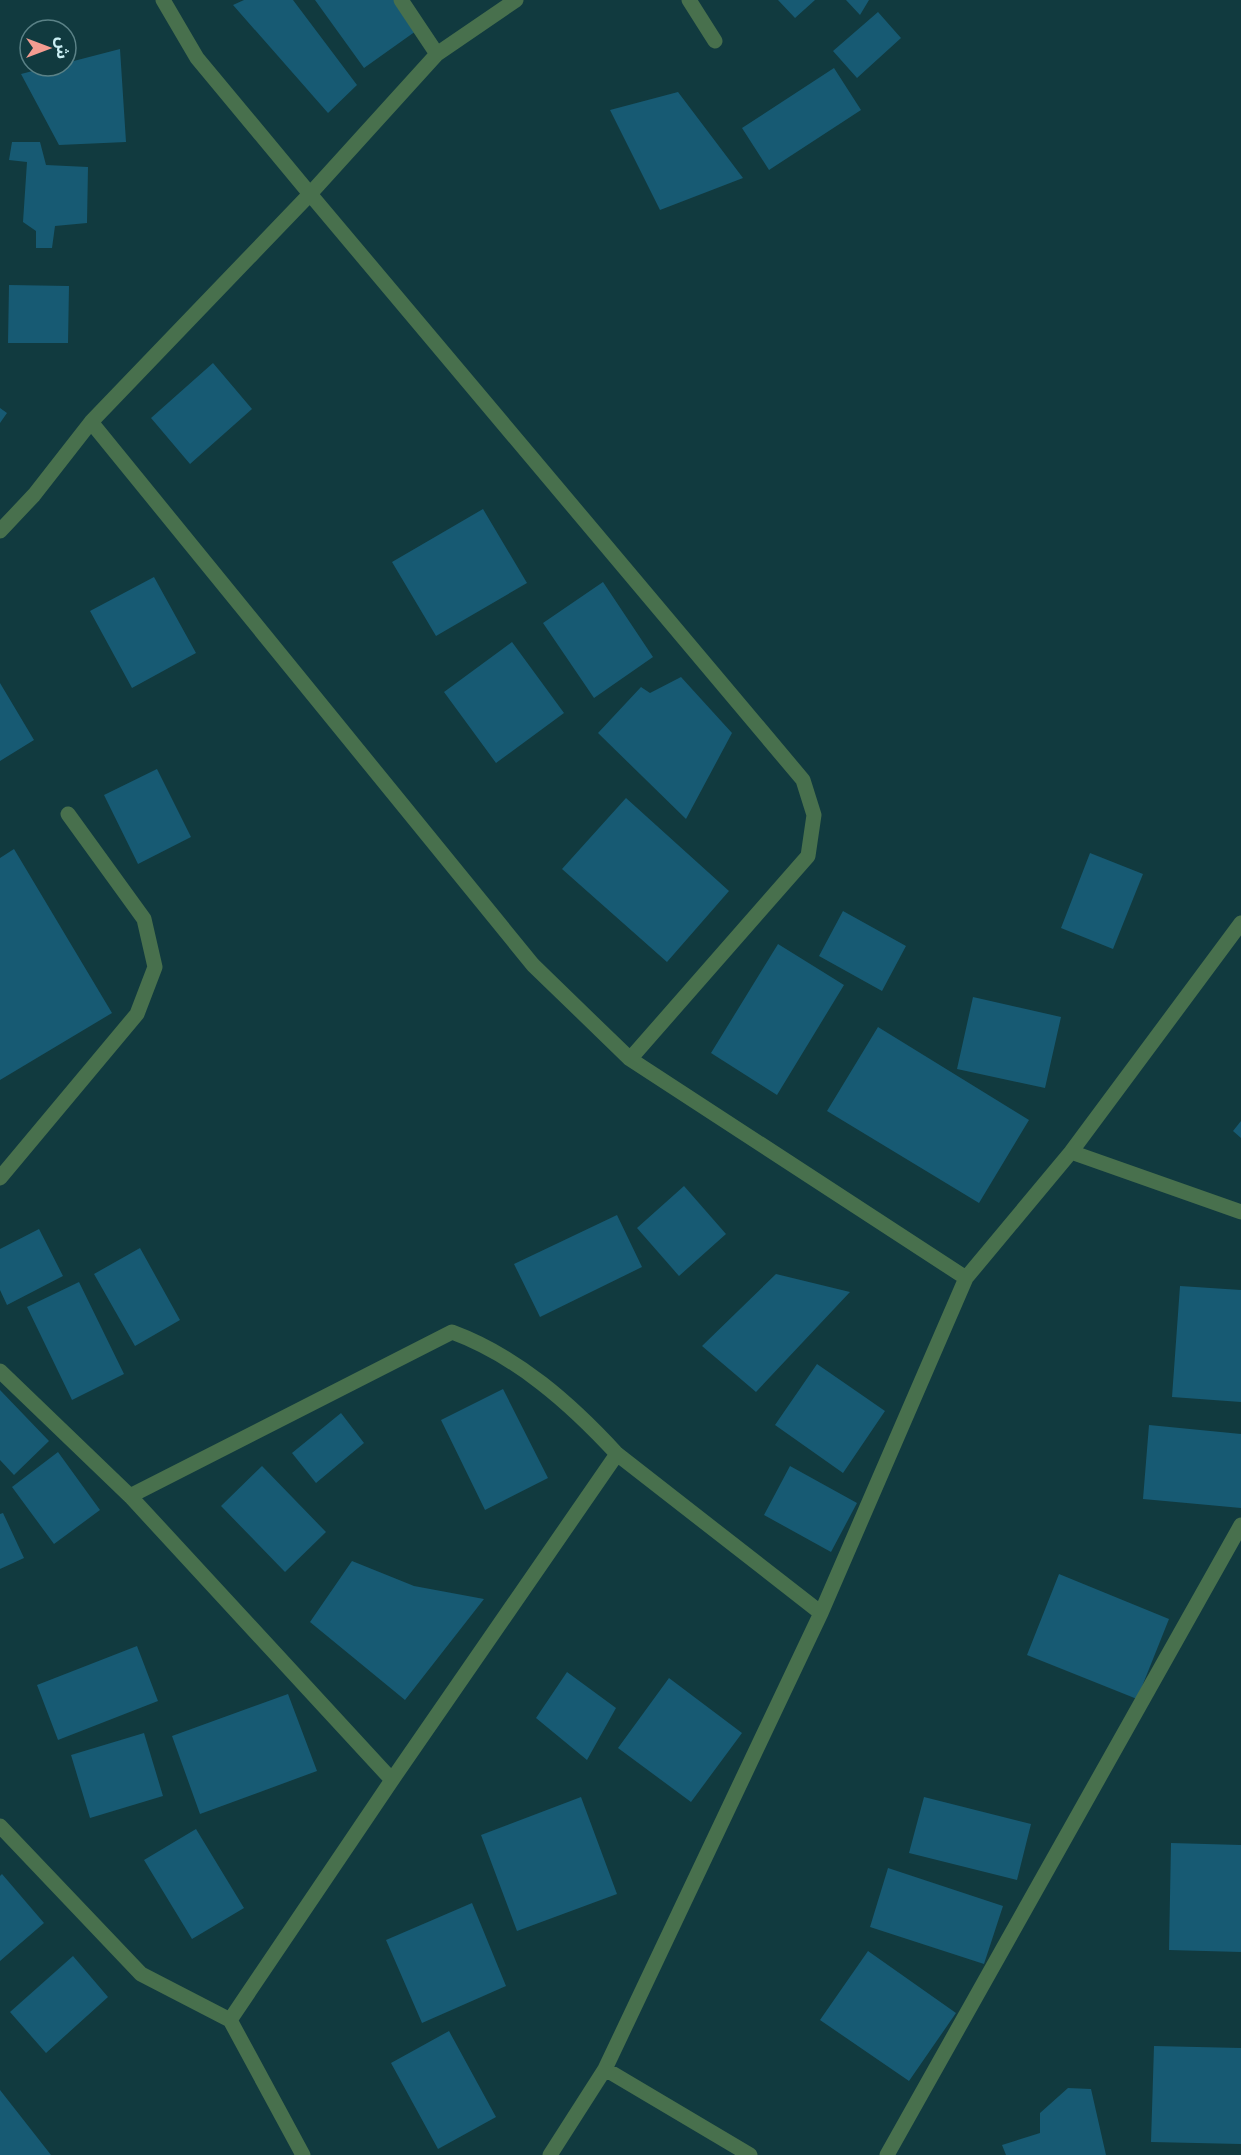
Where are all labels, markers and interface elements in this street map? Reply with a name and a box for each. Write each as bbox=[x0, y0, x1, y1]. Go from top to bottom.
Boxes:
north arrow bbox=[18, 18, 78, 78]
text: ش bbox=[53, 37, 73, 59]

